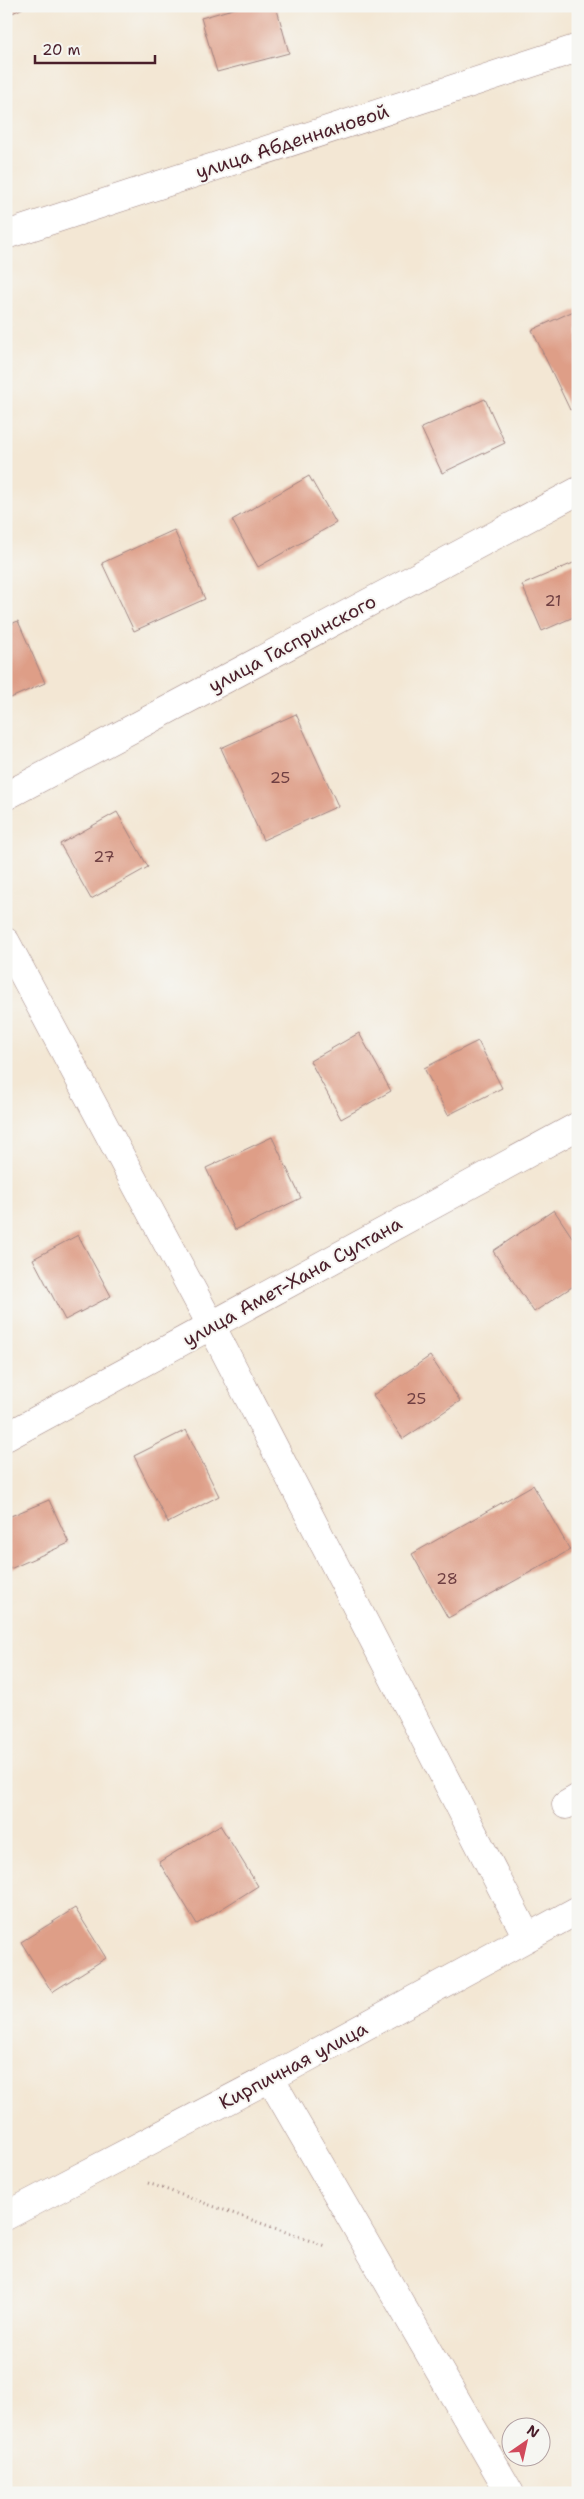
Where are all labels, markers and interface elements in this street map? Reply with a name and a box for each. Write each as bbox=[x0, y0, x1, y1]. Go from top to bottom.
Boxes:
scale bar bbox=[35, 32, 155, 64]
text: 20 m bbox=[42, 40, 81, 60]
street label: улица Абденнановой bbox=[192, 98, 392, 185]
street label: улица Гаспринского bbox=[204, 589, 380, 698]
house number: 21 bbox=[544, 590, 562, 611]
house number: 25 bbox=[270, 767, 290, 788]
house number: 27 bbox=[93, 846, 115, 867]
street label: улица Амет-Хана Султана bbox=[178, 1211, 406, 1352]
house number: 25 bbox=[406, 1388, 426, 1409]
house number: 28 bbox=[436, 1568, 458, 1589]
street label: Кирпичная улица bbox=[215, 2016, 372, 2115]
north arrow bbox=[502, 2416, 552, 2466]
text: N bbox=[524, 2421, 543, 2442]

